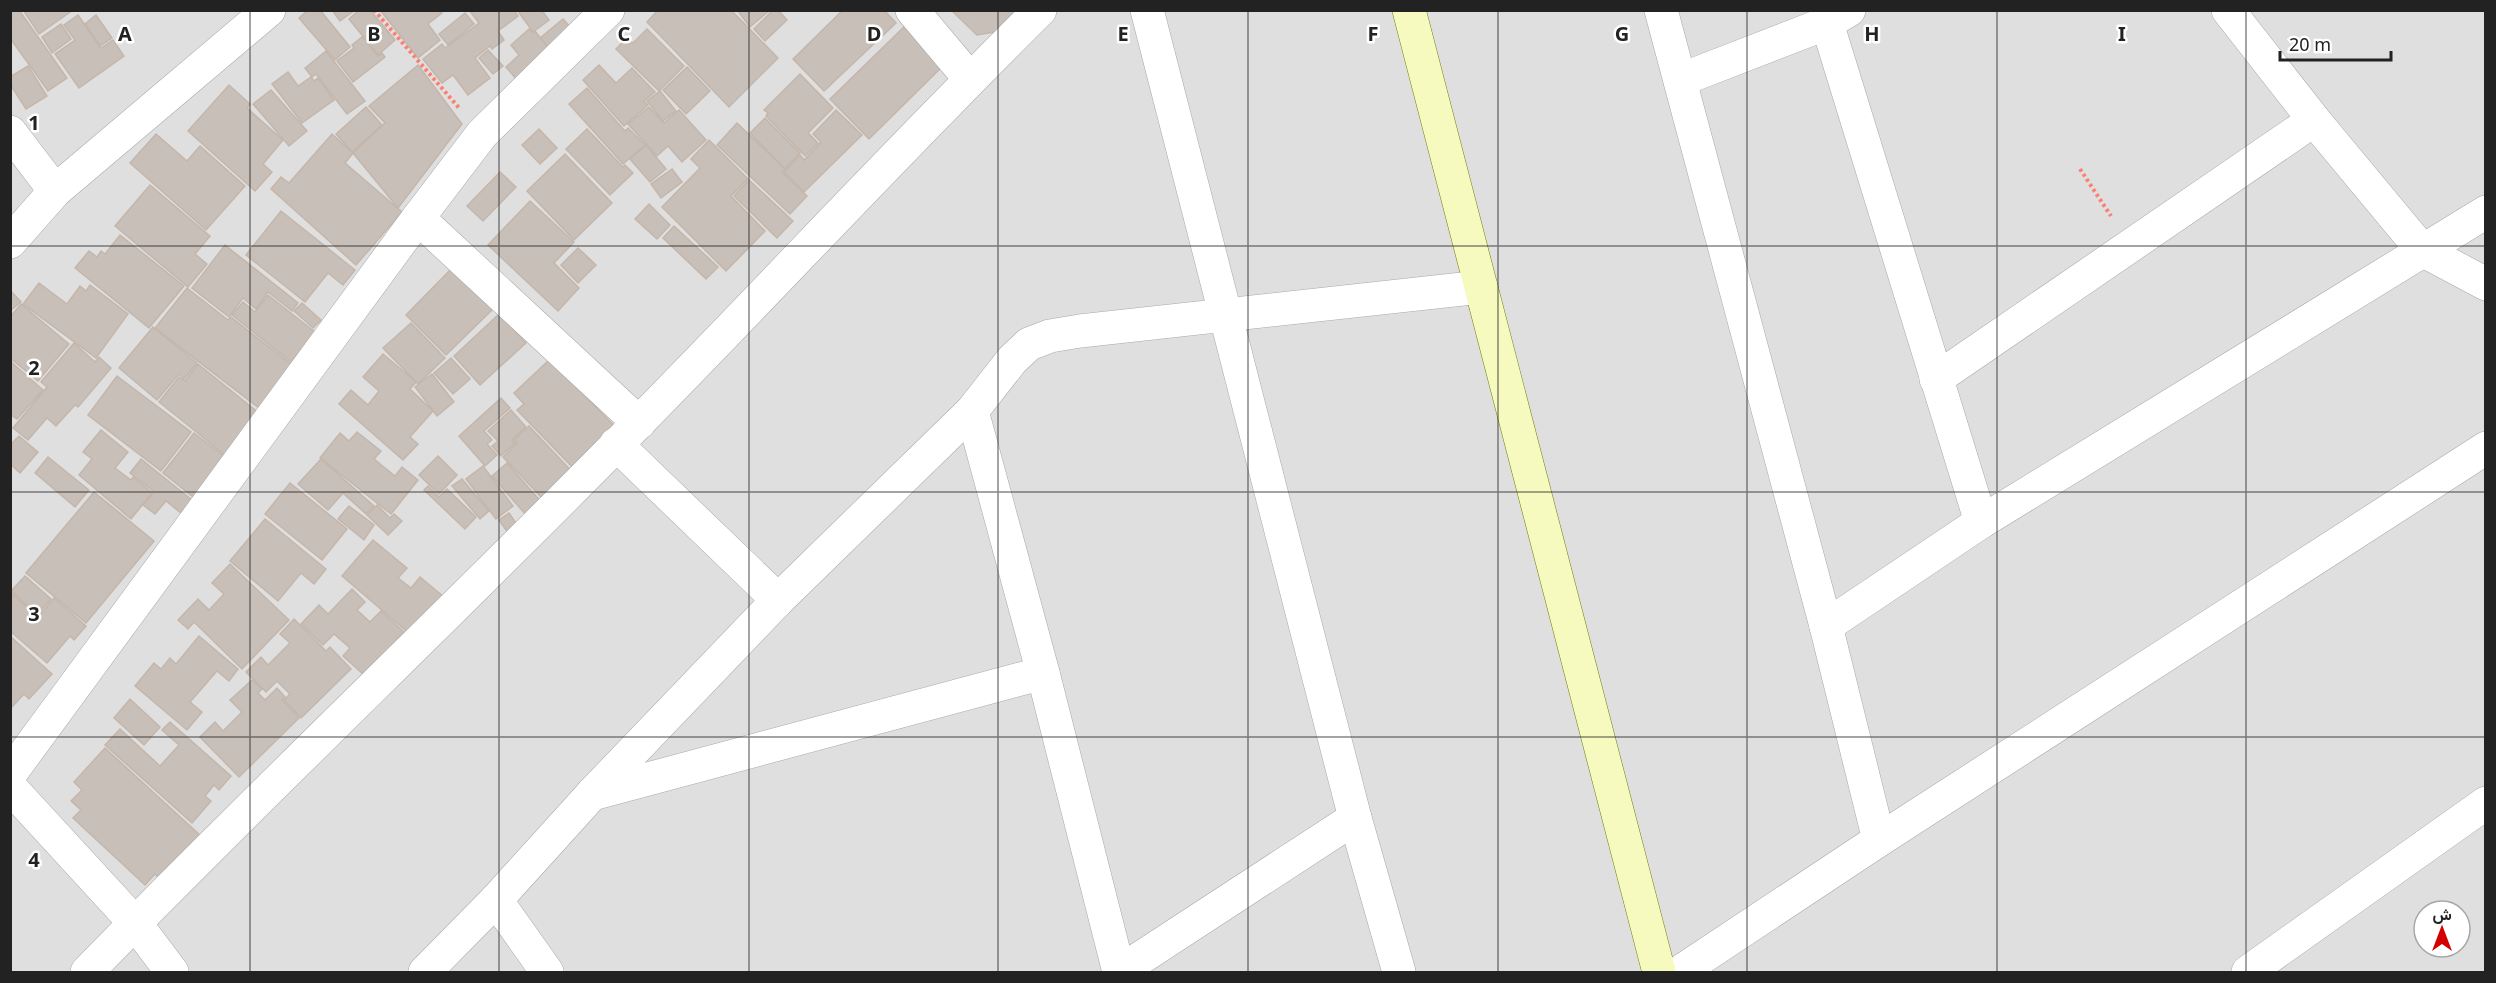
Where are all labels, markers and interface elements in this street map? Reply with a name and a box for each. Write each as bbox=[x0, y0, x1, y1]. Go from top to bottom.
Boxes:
text: A bbox=[118, 20, 132, 47]
text: B bbox=[367, 20, 381, 47]
text: C bbox=[618, 20, 631, 47]
text: D bbox=[867, 20, 881, 47]
text: E bbox=[1117, 20, 1129, 47]
text: F bbox=[1368, 20, 1378, 47]
text: G bbox=[1615, 20, 1629, 47]
text: H bbox=[1864, 20, 1880, 47]
text: I bbox=[2118, 20, 2126, 47]
scale bar bbox=[2280, 24, 2391, 62]
text: 20 m bbox=[2289, 32, 2331, 56]
text: 1 bbox=[28, 109, 40, 136]
text: 2 bbox=[28, 354, 40, 381]
text: 3 bbox=[28, 600, 40, 627]
text: 4 bbox=[28, 846, 40, 873]
north arrow bbox=[2412, 899, 2472, 959]
text: ش bbox=[2432, 903, 2452, 925]

